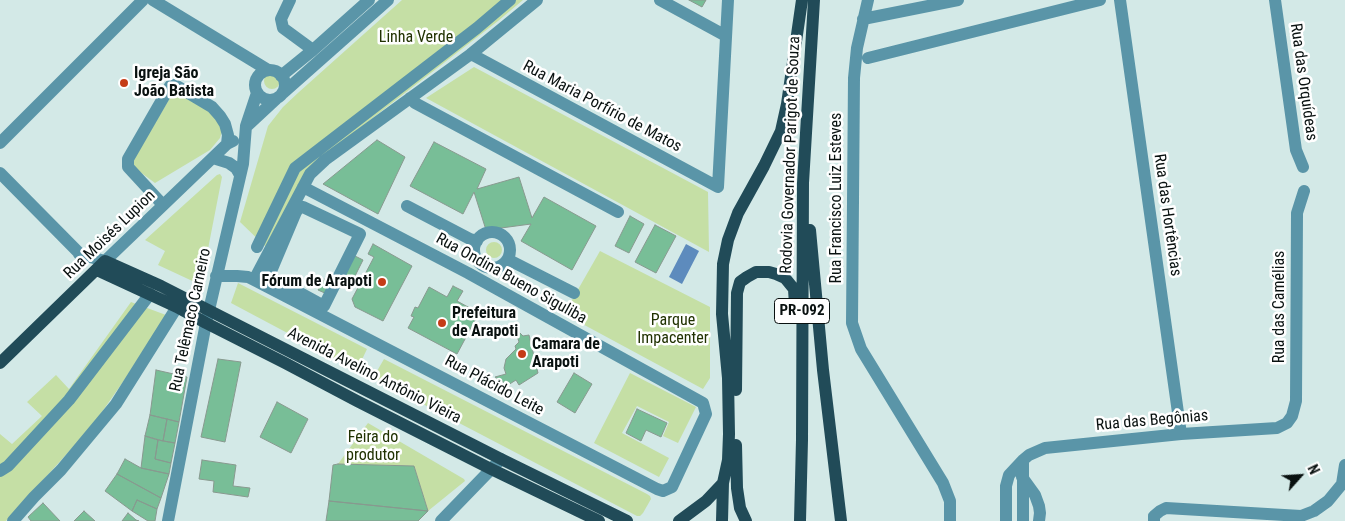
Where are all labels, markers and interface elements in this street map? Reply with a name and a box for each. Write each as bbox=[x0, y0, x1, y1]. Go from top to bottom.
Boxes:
street label: Rua das Orquídeas bbox=[1285, 22, 1321, 142]
park label: Linha Verde bbox=[379, 28, 453, 48]
street label: Rodovia Governador Parigot de Souza bbox=[777, 36, 805, 274]
street label: Rua Maria Porfírio de Matos bbox=[519, 57, 685, 157]
place label: Igreja São João Batista bbox=[134, 64, 214, 102]
marker: Igreja São João Batista bbox=[118, 77, 130, 89]
street label: Rua Francisco Luiz Esteves bbox=[827, 113, 847, 283]
street label: Rua das Hortências bbox=[1149, 153, 1185, 277]
street label: Rua Moisés Lupion bbox=[60, 187, 160, 283]
street label: Rua Ondina Bueno Siguliba bbox=[432, 230, 590, 328]
street label: Rua Telêmaco Carneiro bbox=[166, 247, 216, 393]
street label: Rua das Camélias bbox=[1270, 251, 1290, 363]
place label: Fórum de Arapoti bbox=[262, 272, 372, 292]
marker: Fórum de Arapoti bbox=[376, 276, 388, 288]
road number: PR-092 bbox=[774, 298, 830, 324]
place label: Prefeitura de Arapoti bbox=[452, 304, 518, 342]
park label: Parque Impacenter bbox=[637, 311, 709, 349]
marker: Prefeitura de Arapoti bbox=[436, 317, 448, 329]
street label: Avenida Avelino Antônio Vieira bbox=[284, 324, 464, 428]
place label: Camara de Arapoti bbox=[532, 335, 600, 373]
marker: Camara de Arapoti bbox=[516, 348, 528, 360]
street label: Rua Plácido Leite bbox=[441, 352, 547, 420]
street label: Rua das Begônias bbox=[1095, 407, 1209, 435]
park label: Feira do produtor bbox=[346, 428, 400, 466]
north arrow bbox=[1275, 451, 1325, 501]
text: N bbox=[1304, 462, 1323, 477]

